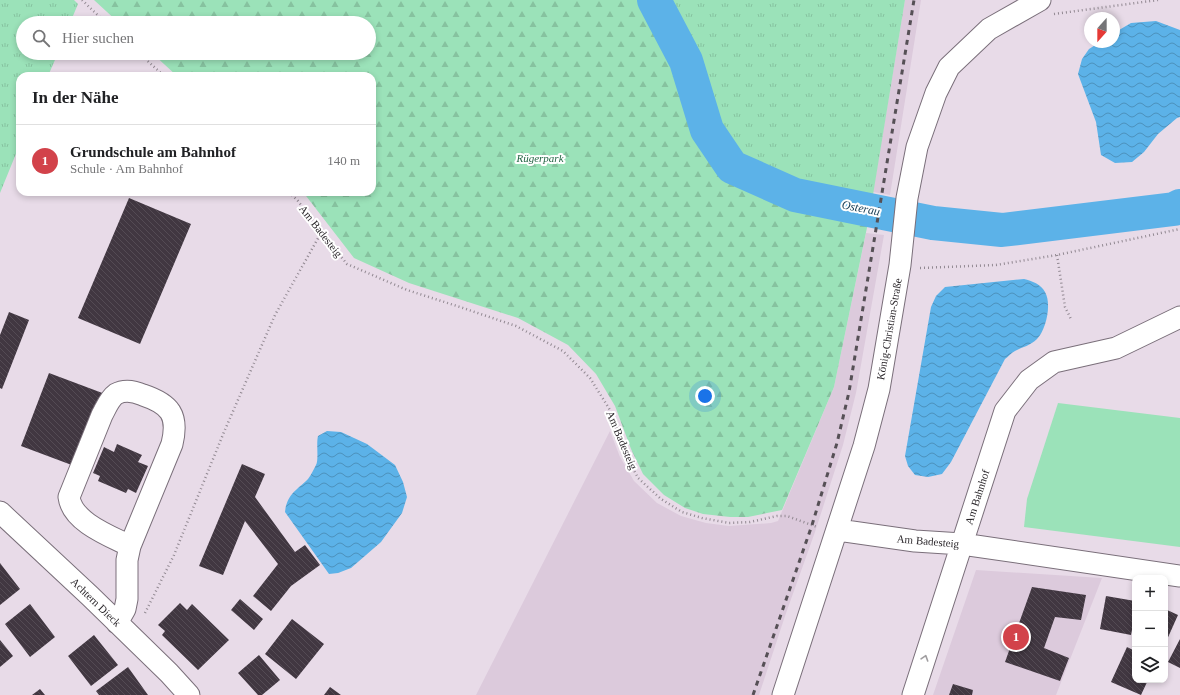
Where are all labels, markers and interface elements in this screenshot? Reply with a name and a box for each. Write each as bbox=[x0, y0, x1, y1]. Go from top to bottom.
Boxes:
north arrow bbox=[1084, 12, 1120, 48]
search box bbox=[16, 16, 376, 60]
icon: search bbox=[30, 27, 52, 49]
text: Hier suchen bbox=[62, 30, 134, 46]
text: In der Nähe bbox=[32, 88, 119, 107]
text: Grundschule am Bahnhof bbox=[70, 144, 236, 160]
park label: Rügerpark bbox=[515, 152, 565, 164]
text: 1 bbox=[42, 153, 48, 168]
text: 140 m bbox=[327, 153, 360, 168]
text: Schule · Am Bahnhof bbox=[70, 161, 183, 176]
water label: Osterau bbox=[841, 197, 881, 219]
street label: Am Badesteig bbox=[297, 203, 345, 260]
street label: König-Christian-Straße bbox=[874, 277, 904, 381]
your location bbox=[695, 386, 715, 406]
street label: Am Badesteig bbox=[604, 409, 640, 472]
street label: Am Bahnhof bbox=[962, 468, 992, 526]
street label: Am Badesteig bbox=[896, 532, 960, 550]
street label: Achtern Dieck bbox=[69, 575, 124, 629]
map controls bbox=[1132, 575, 1168, 683]
button: + bbox=[1132, 575, 1168, 611]
button: − bbox=[1132, 611, 1168, 647]
pin: 1 bbox=[1003, 622, 1029, 652]
button: layers bbox=[1132, 647, 1168, 683]
one-way arrow bbox=[920, 655, 929, 662]

